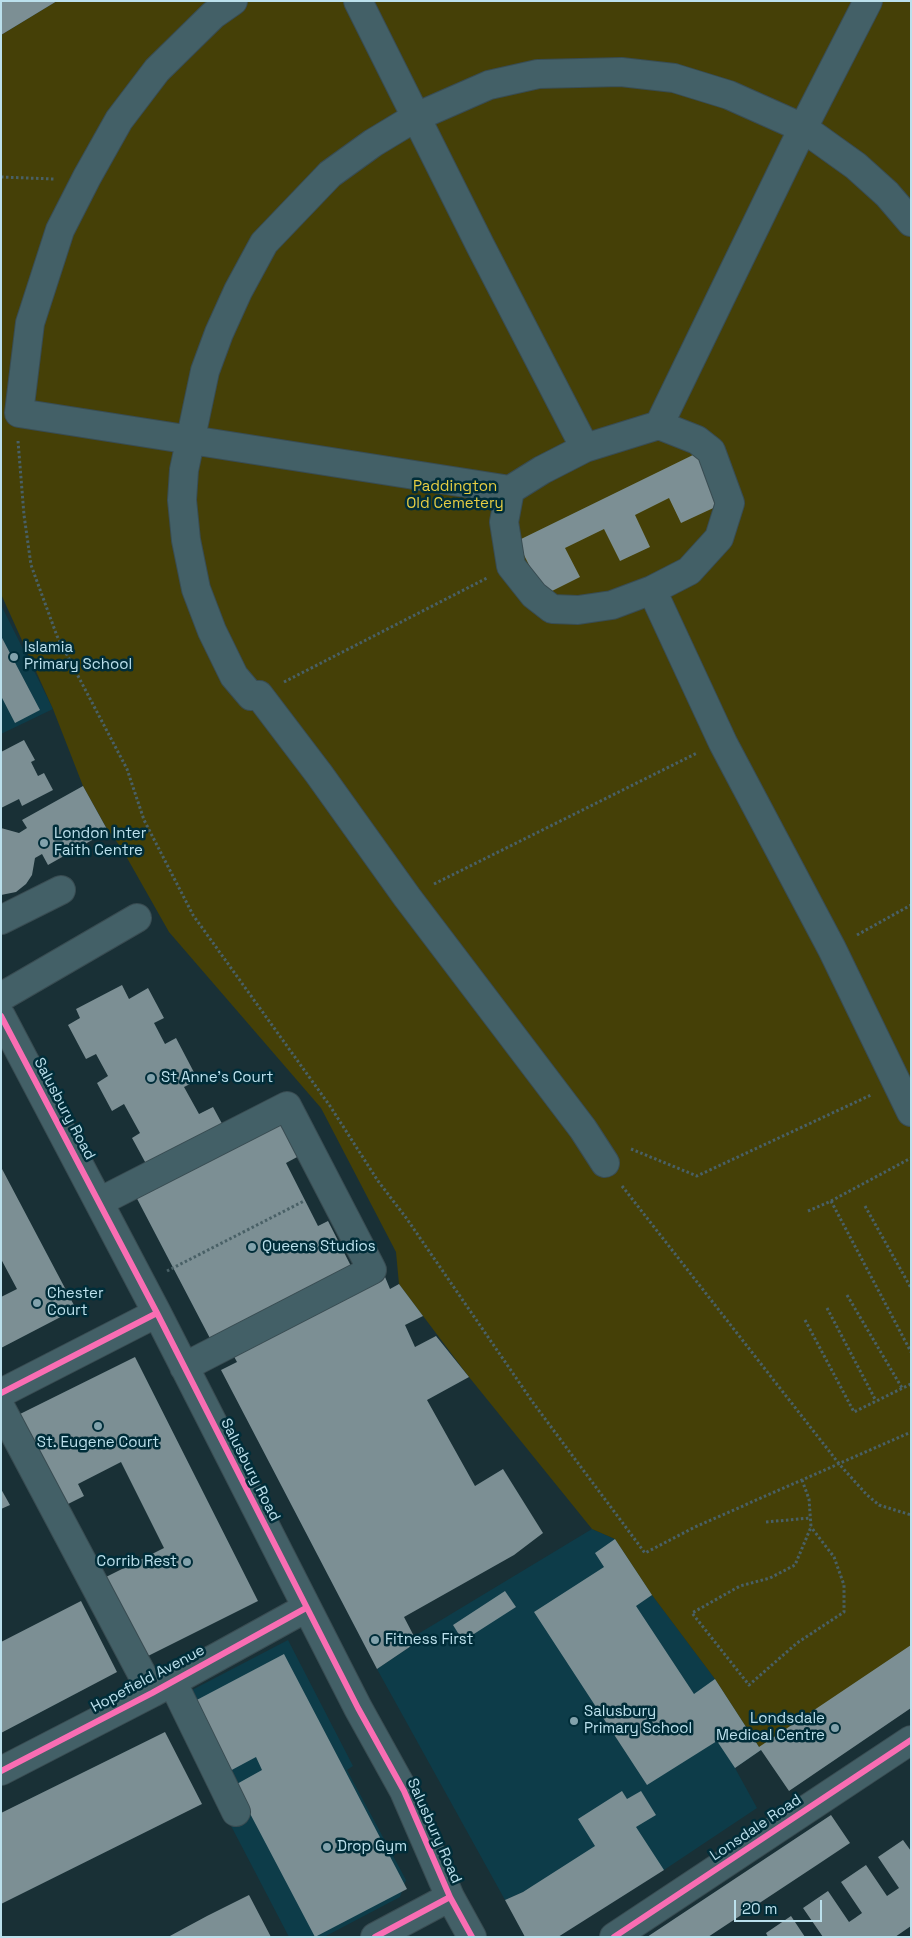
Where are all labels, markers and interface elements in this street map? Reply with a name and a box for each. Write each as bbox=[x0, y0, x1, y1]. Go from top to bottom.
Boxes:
park label: Paddington Old Cemetery bbox=[406, 478, 504, 513]
place label: Islamia Primary School bbox=[24, 639, 132, 674]
marker: Islamia Primary School bbox=[8, 651, 20, 663]
place label: London Inter Faith Centre bbox=[54, 825, 146, 860]
marker: London Inter Faith Centre bbox=[38, 837, 50, 849]
street label: Salusbury Road bbox=[30, 1055, 98, 1163]
place label: St Anne's Court bbox=[161, 1069, 273, 1087]
marker: St Anne's Court bbox=[145, 1072, 157, 1084]
place label: Queens Studios bbox=[262, 1238, 376, 1256]
marker: Queens Studios bbox=[246, 1241, 258, 1253]
place label: Chester Court bbox=[47, 1285, 104, 1320]
marker: Chester Court bbox=[31, 1297, 43, 1309]
street label: Salusbury Road bbox=[216, 1416, 284, 1524]
marker: St. Eugene Court bbox=[92, 1420, 104, 1432]
place label: St. Eugene Court bbox=[37, 1434, 159, 1452]
place label: Corrib Rest bbox=[97, 1553, 177, 1571]
marker: Corrib Rest bbox=[181, 1556, 193, 1568]
place label: Fitness First bbox=[385, 1631, 473, 1649]
marker: Fitness First bbox=[369, 1634, 381, 1646]
street label: Hopefield Avenue bbox=[88, 1641, 208, 1717]
place label: Salusbury Primary School bbox=[584, 1703, 692, 1738]
place label: Londsdale Medical Centre bbox=[716, 1710, 825, 1745]
marker: Salusbury Primary School bbox=[568, 1715, 580, 1727]
marker: Londsdale Medical Centre bbox=[829, 1722, 841, 1734]
street label: Salusbury Road bbox=[403, 1776, 465, 1886]
street label: Lonsdale Road bbox=[707, 1791, 805, 1865]
place label: Drop Gym bbox=[337, 1838, 407, 1856]
marker: Drop Gym bbox=[321, 1841, 333, 1853]
scale bar bbox=[737, 1890, 824, 1922]
text: 20 m bbox=[742, 1899, 777, 1918]

